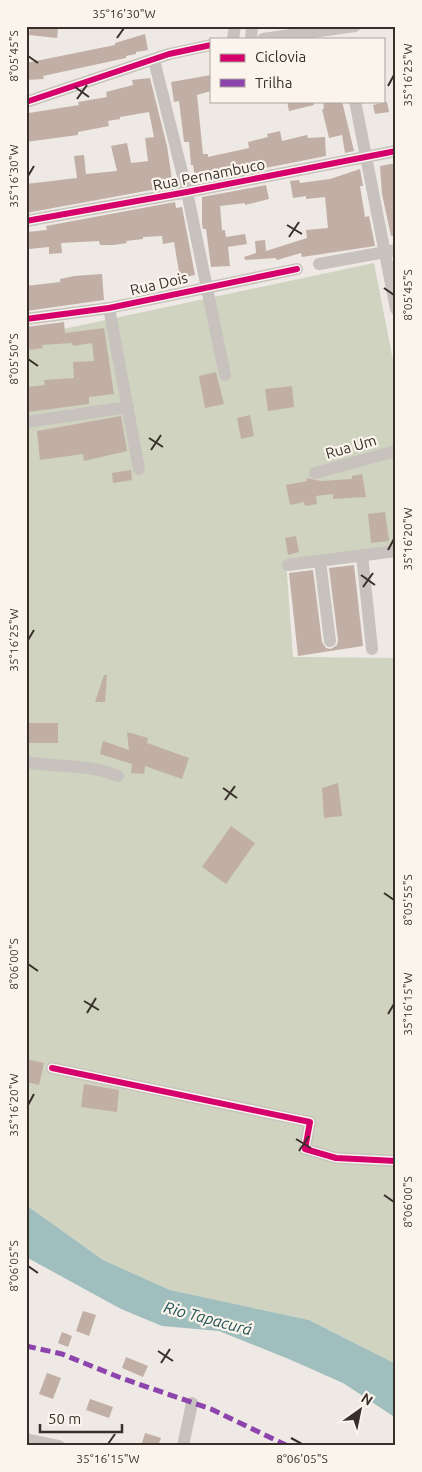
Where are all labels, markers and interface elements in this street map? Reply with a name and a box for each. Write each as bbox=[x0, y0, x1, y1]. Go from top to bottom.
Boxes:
text: 35°16'30"W bbox=[92, 7, 156, 20]
text: 8°05'45"S bbox=[7, 30, 20, 82]
legend bbox=[210, 38, 384, 102]
text: 35°16'25"W bbox=[401, 43, 414, 107]
text: Ciclovia bbox=[255, 48, 306, 65]
text: Trilha bbox=[255, 74, 292, 91]
text: 35°16'30"W bbox=[7, 144, 20, 208]
street label: Rua Pernambuco bbox=[151, 155, 266, 194]
street label: Rua Dois bbox=[128, 269, 189, 298]
text: 8°05'45"S bbox=[401, 269, 414, 321]
text: 8°05'50"S bbox=[7, 333, 20, 385]
street label: Rua Um bbox=[323, 431, 378, 462]
text: 35°16'20"W bbox=[401, 507, 414, 571]
text: 35°16'25"W bbox=[7, 608, 20, 672]
text: 8°05'55"S bbox=[401, 874, 414, 926]
text: 8°06'00"S bbox=[7, 938, 20, 990]
text: 35°16'15"W bbox=[401, 972, 414, 1036]
text: 35°16'20"W bbox=[7, 1073, 20, 1137]
text: 8°06'00"S bbox=[401, 1176, 414, 1228]
text: 8°06'05"S bbox=[7, 1240, 20, 1292]
water label: Rio Tapacurá bbox=[162, 1298, 254, 1338]
north arrow bbox=[334, 1384, 384, 1434]
text: N bbox=[358, 1390, 376, 1409]
scale bar bbox=[40, 1402, 122, 1434]
text: 50 m bbox=[48, 1410, 81, 1427]
text: 35°16'15"W bbox=[76, 1452, 140, 1465]
text: 8°06'05"S bbox=[276, 1452, 328, 1465]

